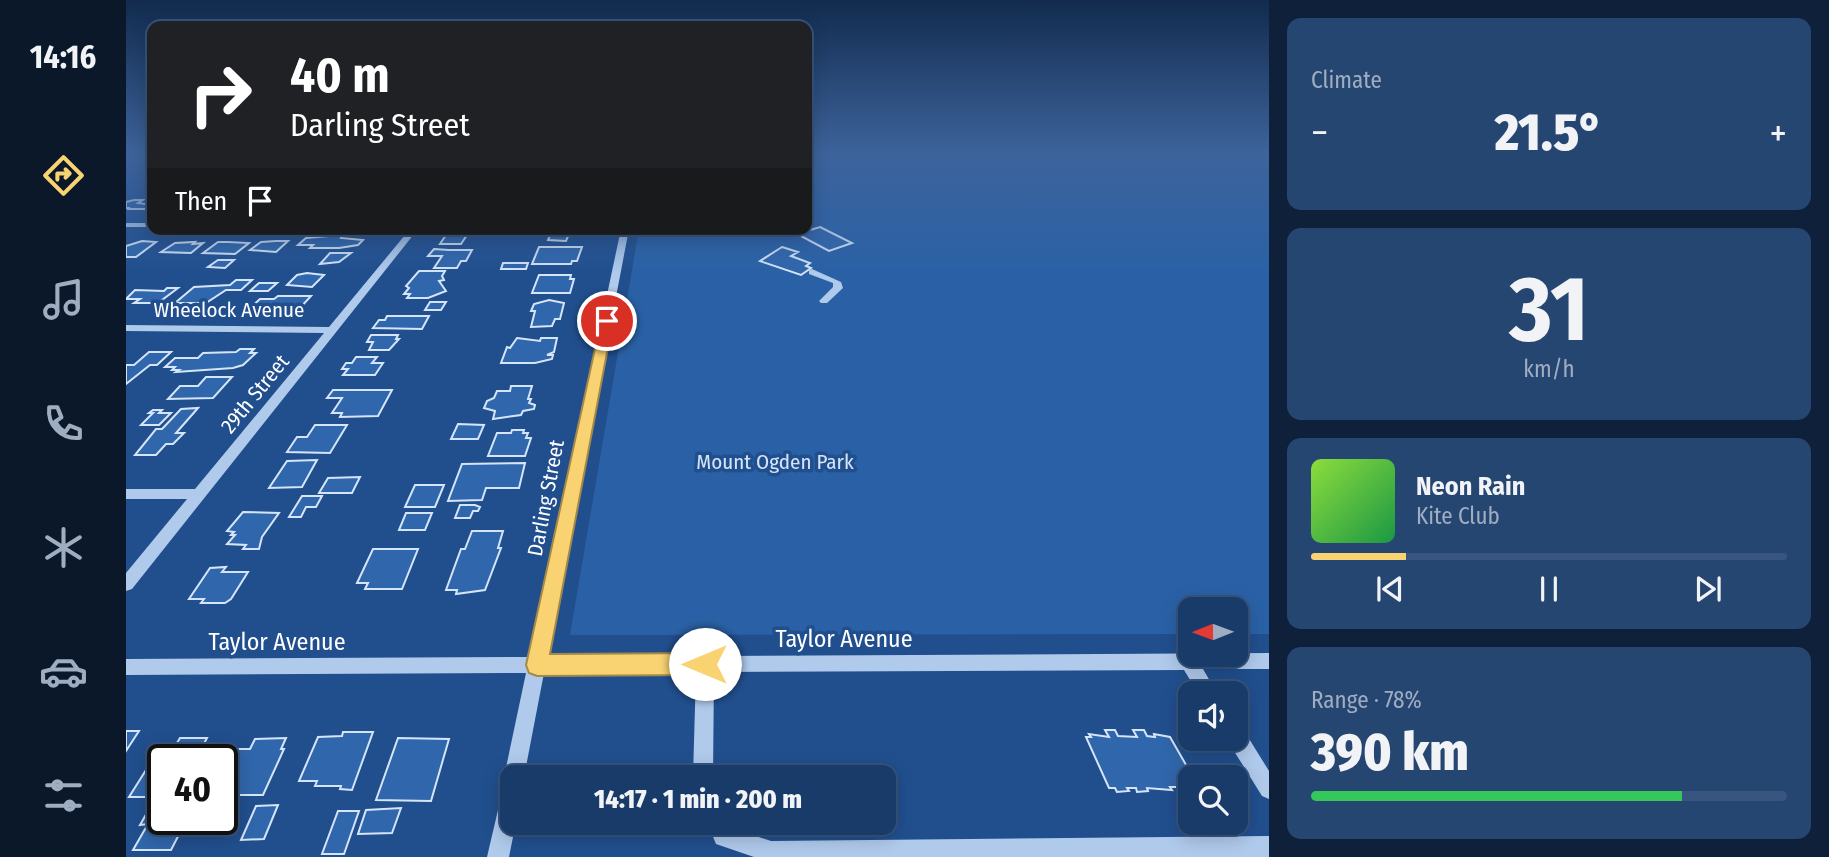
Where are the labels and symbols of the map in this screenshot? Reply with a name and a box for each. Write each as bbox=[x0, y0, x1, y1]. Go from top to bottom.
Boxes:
pin bbox=[577, 291, 637, 351]
street label: Wheelock Avenue bbox=[154, 297, 304, 323]
street label: 29th Street bbox=[215, 349, 295, 439]
street label: Darling Street bbox=[522, 438, 570, 558]
park label: Mount Ogden Park bbox=[696, 449, 854, 475]
north arrow bbox=[1178, 597, 1248, 667]
street label: Taylor Avenue bbox=[776, 625, 913, 653]
position arrow bbox=[668, 627, 742, 701]
street label: Taylor Avenue bbox=[209, 628, 346, 656]
speed limit sign: 40 bbox=[147, 744, 238, 835]

